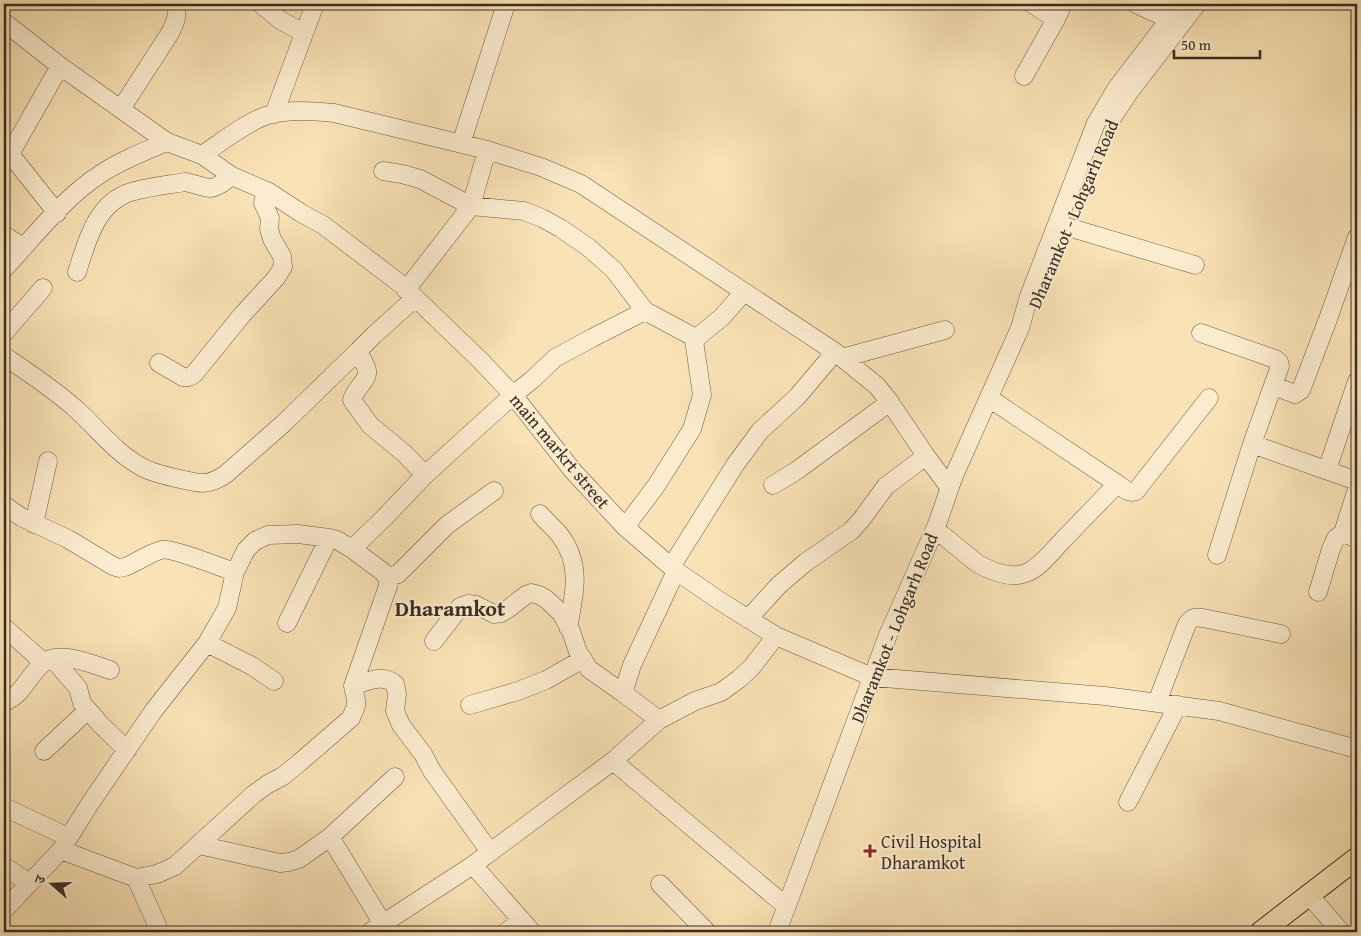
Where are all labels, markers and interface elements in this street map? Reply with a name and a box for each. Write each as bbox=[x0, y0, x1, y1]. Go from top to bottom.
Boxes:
scale bar bbox=[1174, 28, 1260, 60]
text: 50 m bbox=[1181, 34, 1212, 55]
street label: Dharamkot - Lohgarh Road bbox=[1021, 115, 1125, 313]
street label: main markrt street bbox=[503, 387, 617, 515]
street label: Dharamkot - Lohgarh Road bbox=[843, 528, 945, 727]
district label: Dharamkot bbox=[395, 592, 506, 624]
place label: Civil Hospital Dharamkot bbox=[881, 828, 982, 876]
marker: Civil Hospital Dharamkot bbox=[863, 844, 877, 858]
north arrow bbox=[28, 858, 78, 908]
text: उ bbox=[29, 872, 51, 887]

